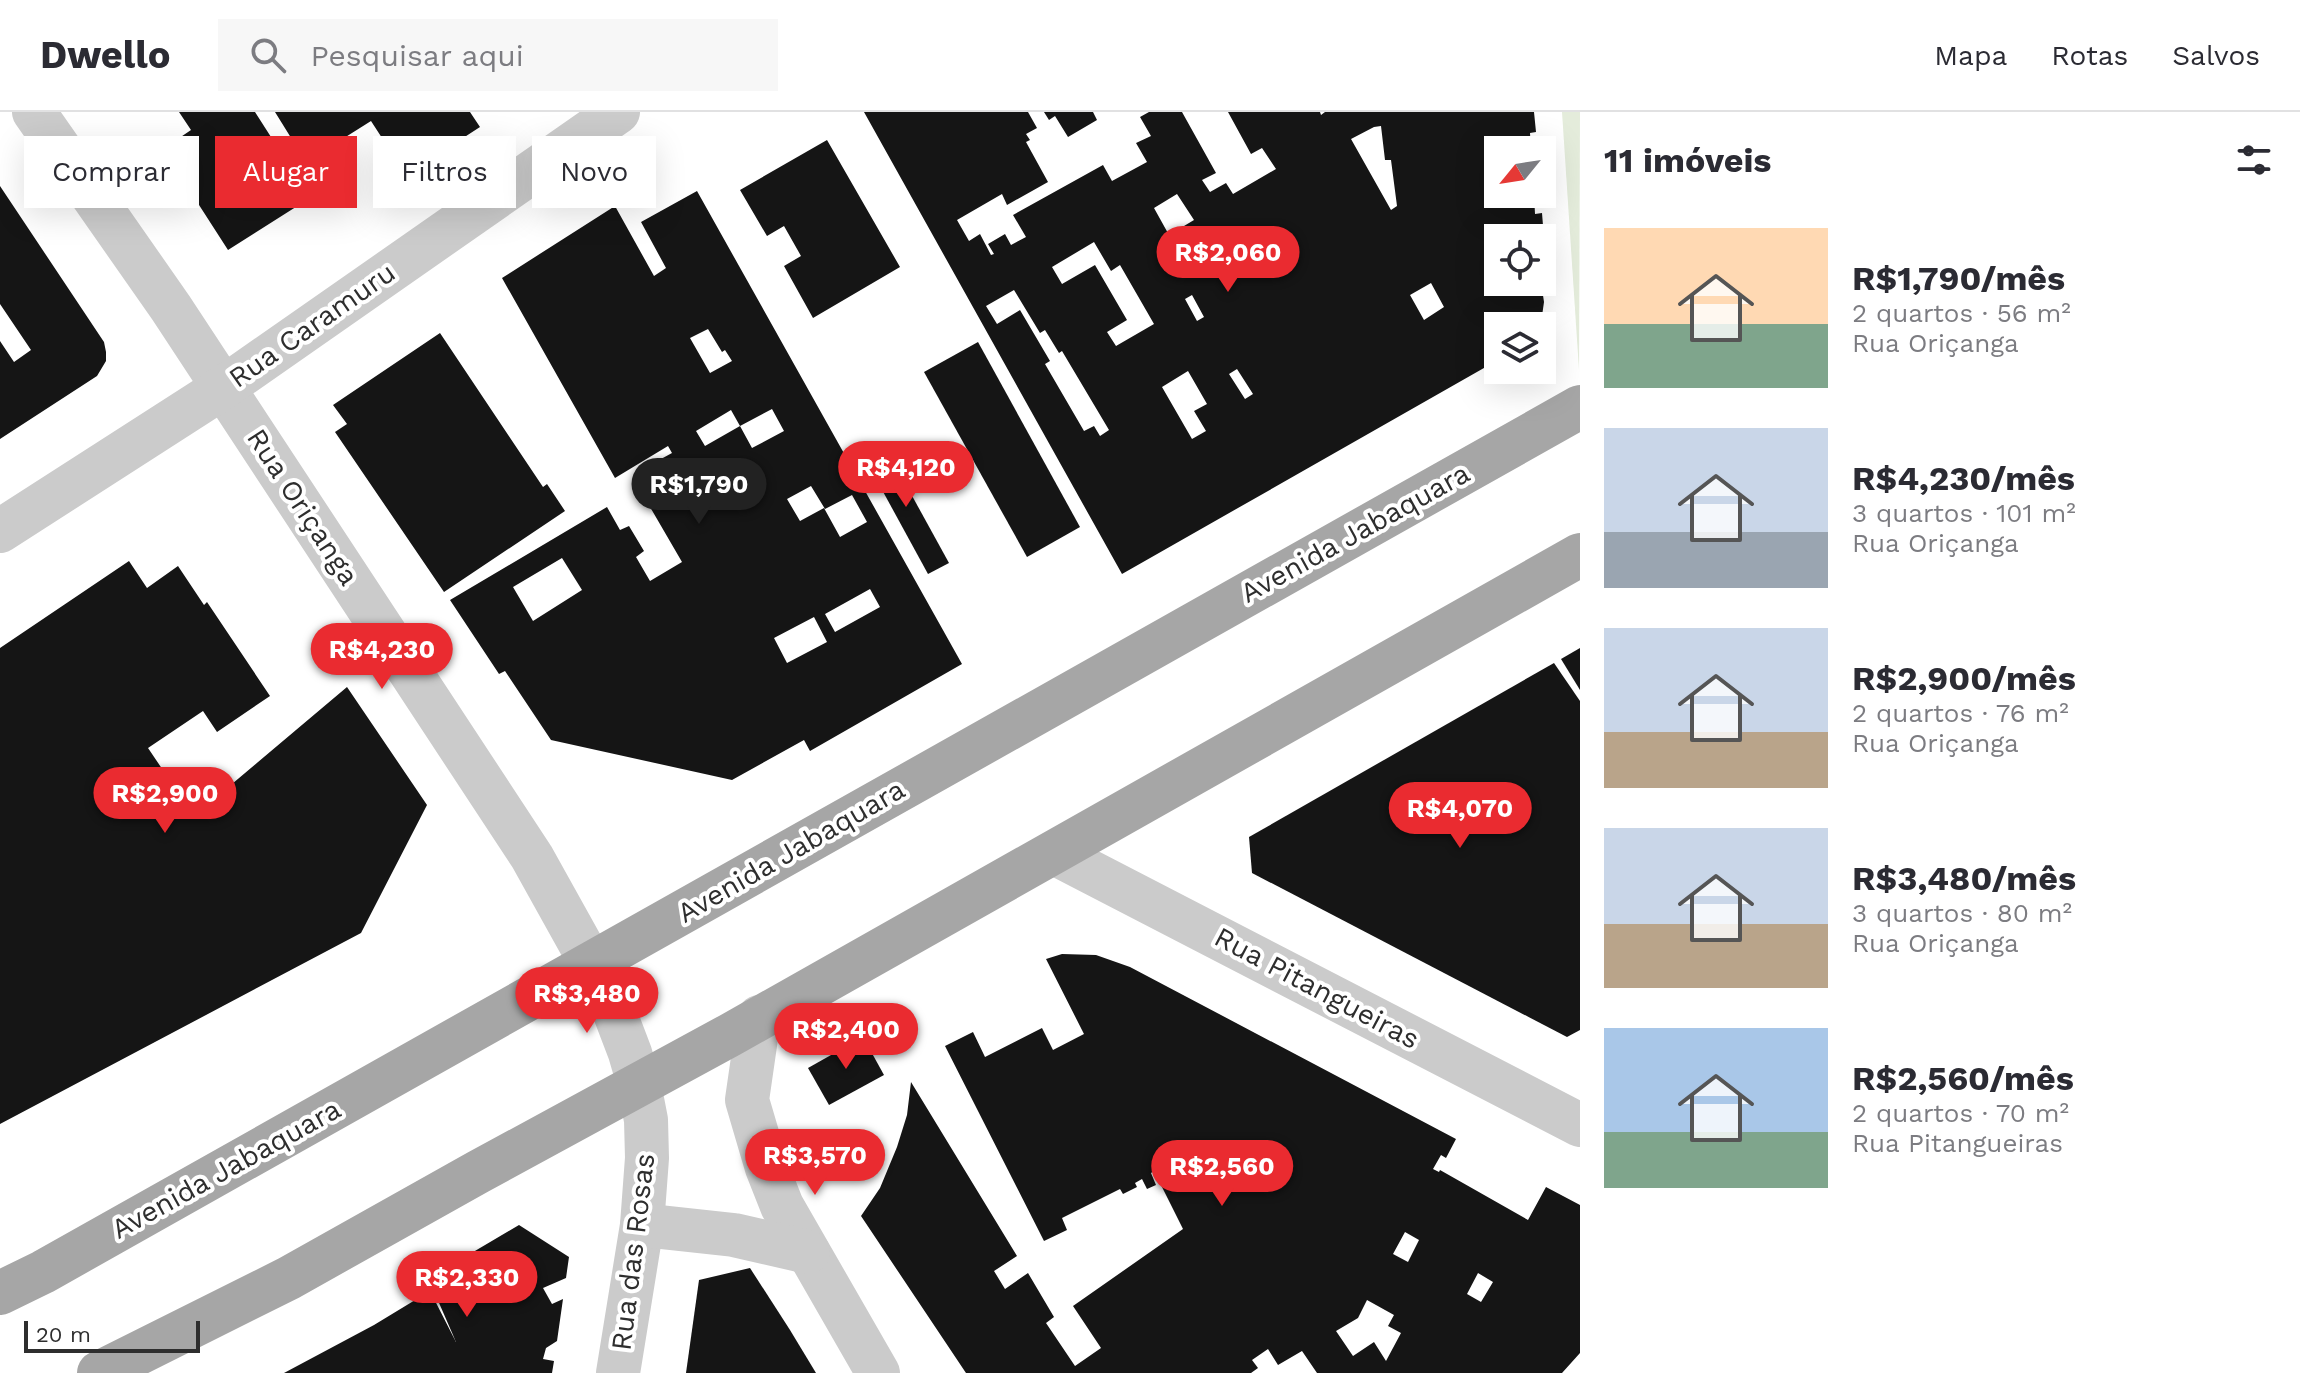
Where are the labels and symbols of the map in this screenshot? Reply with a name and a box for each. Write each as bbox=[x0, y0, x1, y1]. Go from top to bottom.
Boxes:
north arrow bbox=[1484, 136, 1556, 208]
pin: R$2,060 bbox=[1154, 226, 1302, 294]
street label: Rua Caramuru bbox=[223, 256, 401, 394]
street label: Rua Oriçanga bbox=[240, 423, 366, 591]
pin: R$4,120 bbox=[832, 441, 980, 509]
street label: Avenida Jabaquara bbox=[1235, 456, 1475, 610]
pin: R$1,790 bbox=[625, 458, 773, 526]
pin: R$4,230 bbox=[308, 623, 456, 691]
pin: R$2,900 bbox=[91, 767, 239, 835]
street label: Avenida Jabaquara bbox=[672, 772, 911, 930]
pin: R$4,070 bbox=[1386, 782, 1534, 850]
street label: Rua Pitangueiras bbox=[1209, 920, 1425, 1056]
pin: R$3,480 bbox=[513, 967, 661, 1035]
pin: R$2,400 bbox=[772, 1003, 920, 1071]
street label: Avenida Jabaquara bbox=[106, 1092, 346, 1246]
pin: R$3,570 bbox=[741, 1129, 889, 1197]
pin: R$2,560 bbox=[1148, 1140, 1296, 1208]
street label: Rua das Rosas bbox=[605, 1152, 661, 1352]
pin: R$2,330 bbox=[393, 1251, 541, 1319]
scale bar bbox=[24, 1317, 200, 1353]

